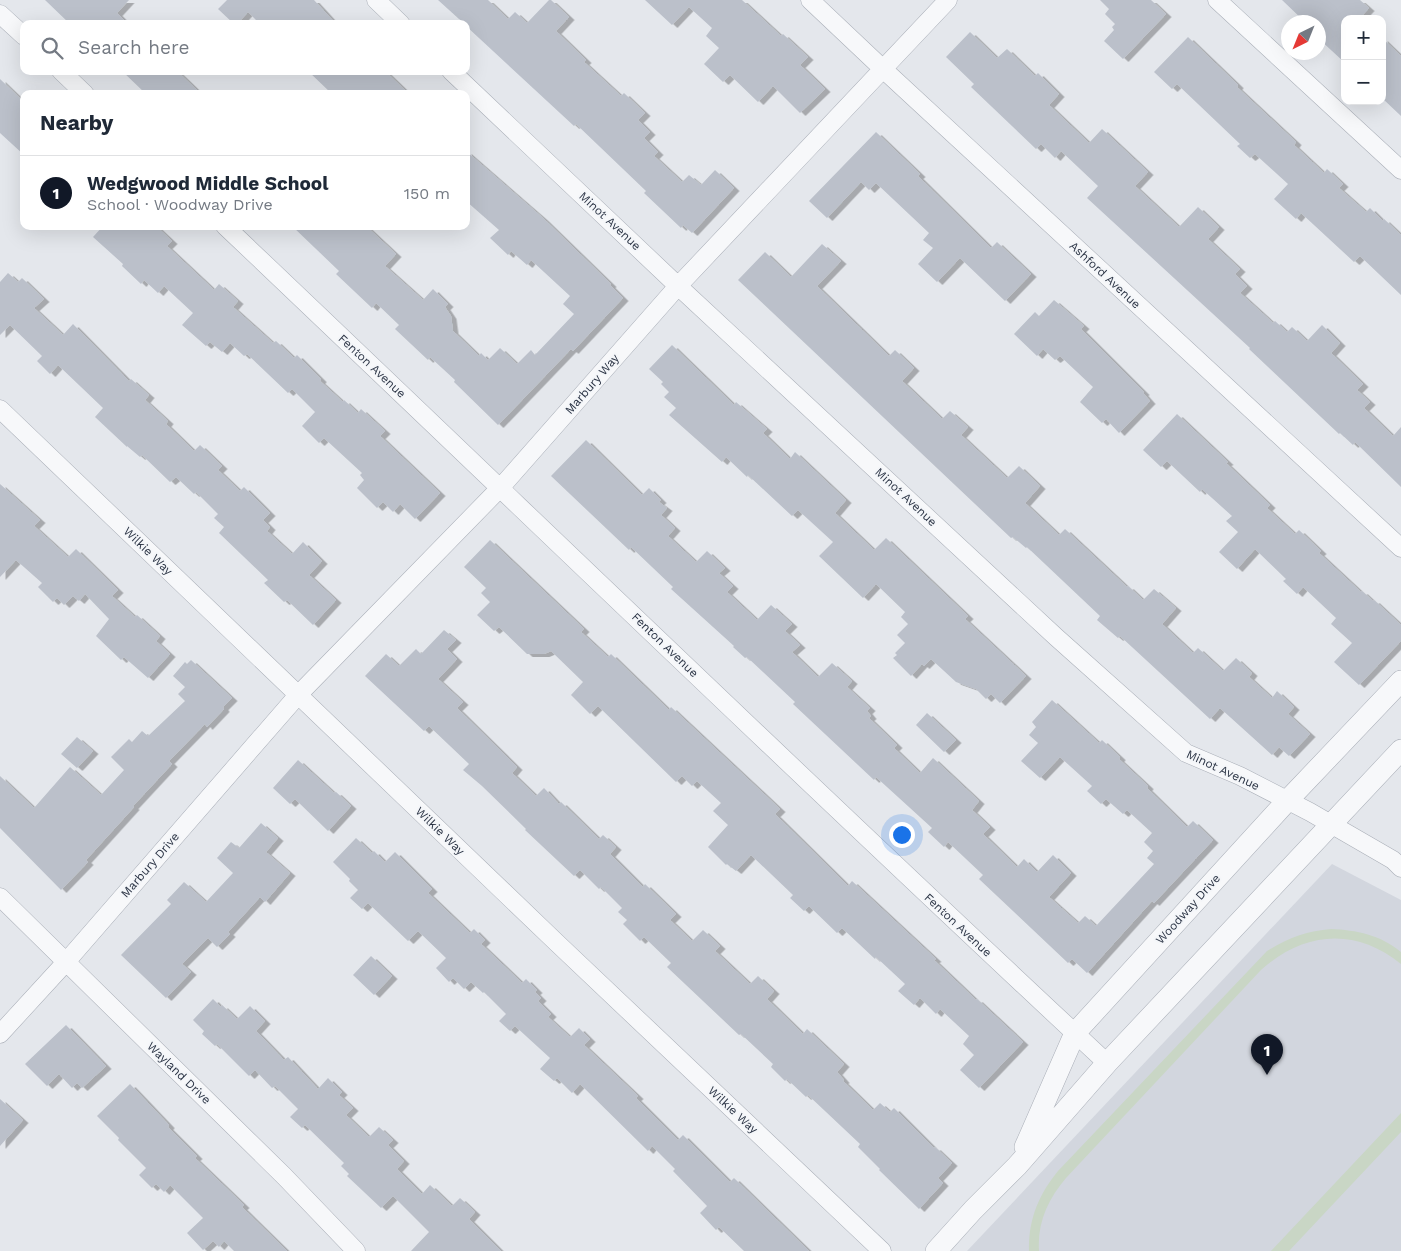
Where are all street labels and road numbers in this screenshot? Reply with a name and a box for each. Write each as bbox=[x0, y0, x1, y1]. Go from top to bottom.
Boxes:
street label: Minot Avenue bbox=[576, 189, 644, 253]
street label: Ashford Avenue bbox=[1067, 239, 1143, 311]
street label: Fenton Avenue bbox=[336, 331, 409, 401]
street label: Marbury Way bbox=[562, 350, 622, 417]
street label: Minot Avenue bbox=[872, 465, 940, 529]
street label: Wilkie Way bbox=[121, 524, 176, 578]
street label: Fenton Avenue bbox=[629, 610, 701, 680]
street label: Minot Avenue bbox=[1184, 747, 1262, 793]
street label: Wilkie Way bbox=[413, 804, 468, 858]
street label: Marbury Drive bbox=[118, 830, 182, 900]
street label: Woodway Drive bbox=[1153, 871, 1223, 947]
street label: Fenton Avenue bbox=[922, 890, 995, 960]
street label: Wayland Drive bbox=[144, 1039, 214, 1107]
street label: Wilkie Way bbox=[705, 1083, 761, 1137]

